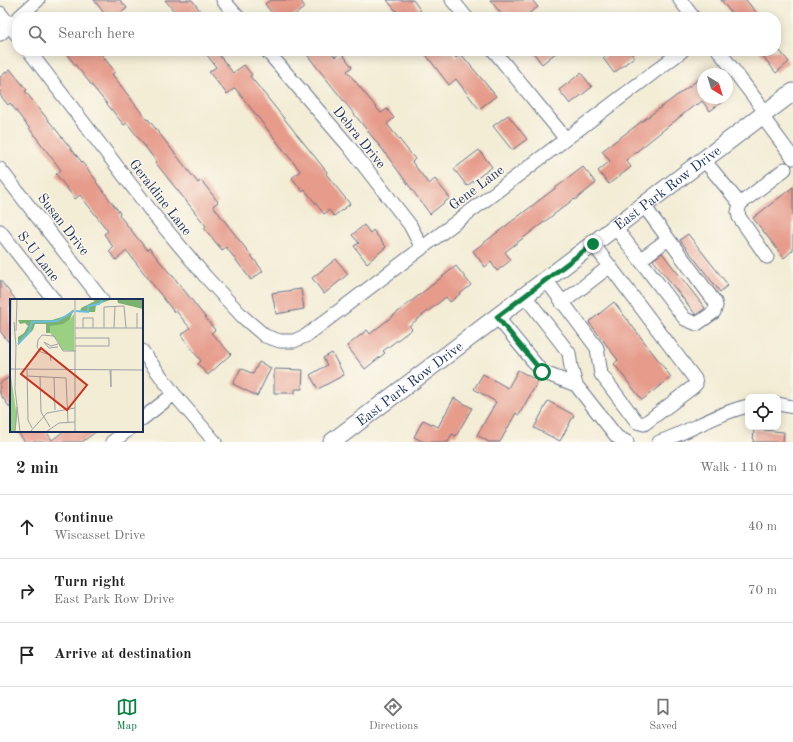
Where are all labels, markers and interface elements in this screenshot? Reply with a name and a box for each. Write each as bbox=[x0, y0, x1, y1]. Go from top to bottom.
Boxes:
search box bbox=[12, 12, 781, 56]
icon: search bbox=[26, 23, 48, 45]
text: Search here bbox=[58, 27, 135, 42]
north arrow bbox=[697, 68, 733, 104]
street label: Debra Drive bbox=[330, 104, 388, 171]
street label: East Park Row Drive bbox=[612, 143, 724, 233]
street label: Geraldine Lane bbox=[126, 157, 194, 238]
street label: Gene Lane bbox=[447, 163, 507, 213]
street label: Susan Drive bbox=[35, 191, 92, 258]
street label: S-U Lane bbox=[15, 229, 62, 284]
route end bbox=[584, 235, 602, 253]
inset map bbox=[10, 299, 143, 432]
street label: East Park Row Drive bbox=[354, 339, 466, 429]
route start bbox=[533, 363, 551, 381]
map controls bbox=[745, 394, 781, 430]
button: locate bbox=[745, 394, 781, 430]
text: 2 min bbox=[16, 460, 59, 477]
text: Walk · 110 m bbox=[700, 461, 777, 474]
text: Continue bbox=[54, 511, 113, 526]
icon: ahead bbox=[16, 516, 38, 538]
text: 40 m bbox=[748, 520, 777, 533]
text: Wiscasset Drive bbox=[54, 529, 145, 542]
text: Turn right bbox=[54, 575, 125, 590]
icon: right bbox=[16, 580, 38, 602]
text: 70 m bbox=[748, 584, 777, 597]
text: East Park Row Drive bbox=[54, 593, 174, 606]
icon: arrive bbox=[16, 644, 38, 666]
text: Arrive at destination bbox=[54, 647, 192, 662]
tab: Map bbox=[116, 696, 138, 734]
tab: Directions bbox=[369, 696, 418, 734]
tab: Saved bbox=[649, 696, 677, 734]

